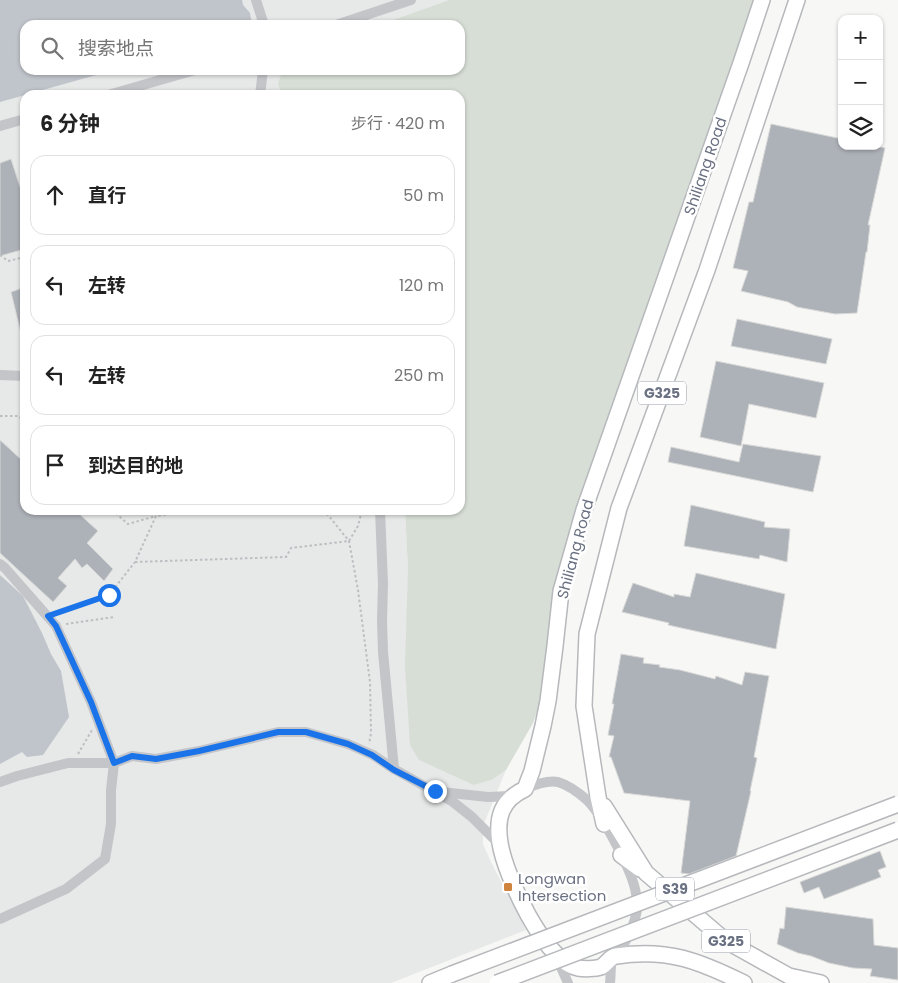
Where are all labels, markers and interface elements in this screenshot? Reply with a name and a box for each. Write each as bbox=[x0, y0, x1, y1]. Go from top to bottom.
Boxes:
map controls bbox=[838, 15, 883, 150]
button: + bbox=[838, 15, 883, 60]
search box bbox=[20, 20, 465, 75]
icon: search bbox=[38, 34, 66, 62]
text: 搜索地点 bbox=[78, 35, 154, 62]
button: − bbox=[838, 60, 883, 105]
button: layers bbox=[838, 105, 883, 150]
text: 6 分钟 bbox=[40, 109, 100, 138]
text: 步行 · 420 m bbox=[351, 112, 445, 135]
street label: Shiliang Road bbox=[678, 114, 732, 218]
icon: ahead bbox=[41, 181, 69, 209]
text: 直行 bbox=[88, 182, 126, 209]
text: 50 m bbox=[403, 184, 444, 207]
icon: left bbox=[41, 271, 69, 299]
text: 左转 bbox=[88, 272, 126, 299]
text: 120 m bbox=[399, 274, 444, 297]
icon: left bbox=[41, 361, 69, 389]
text: 左转 bbox=[88, 362, 126, 389]
text: 250 m bbox=[394, 364, 444, 387]
road number: G325 bbox=[638, 382, 686, 404]
icon: arrive bbox=[41, 451, 69, 479]
text: 到达目的地 bbox=[88, 452, 183, 479]
street label: Shiliang Road bbox=[552, 497, 598, 601]
route start bbox=[98, 584, 121, 607]
route end bbox=[424, 780, 447, 803]
place label: Longwan Intersection bbox=[518, 868, 606, 906]
road number: S39 bbox=[656, 878, 694, 901]
marker: Longwan Intersection bbox=[502, 881, 514, 893]
road number: G325 bbox=[702, 929, 750, 952]

